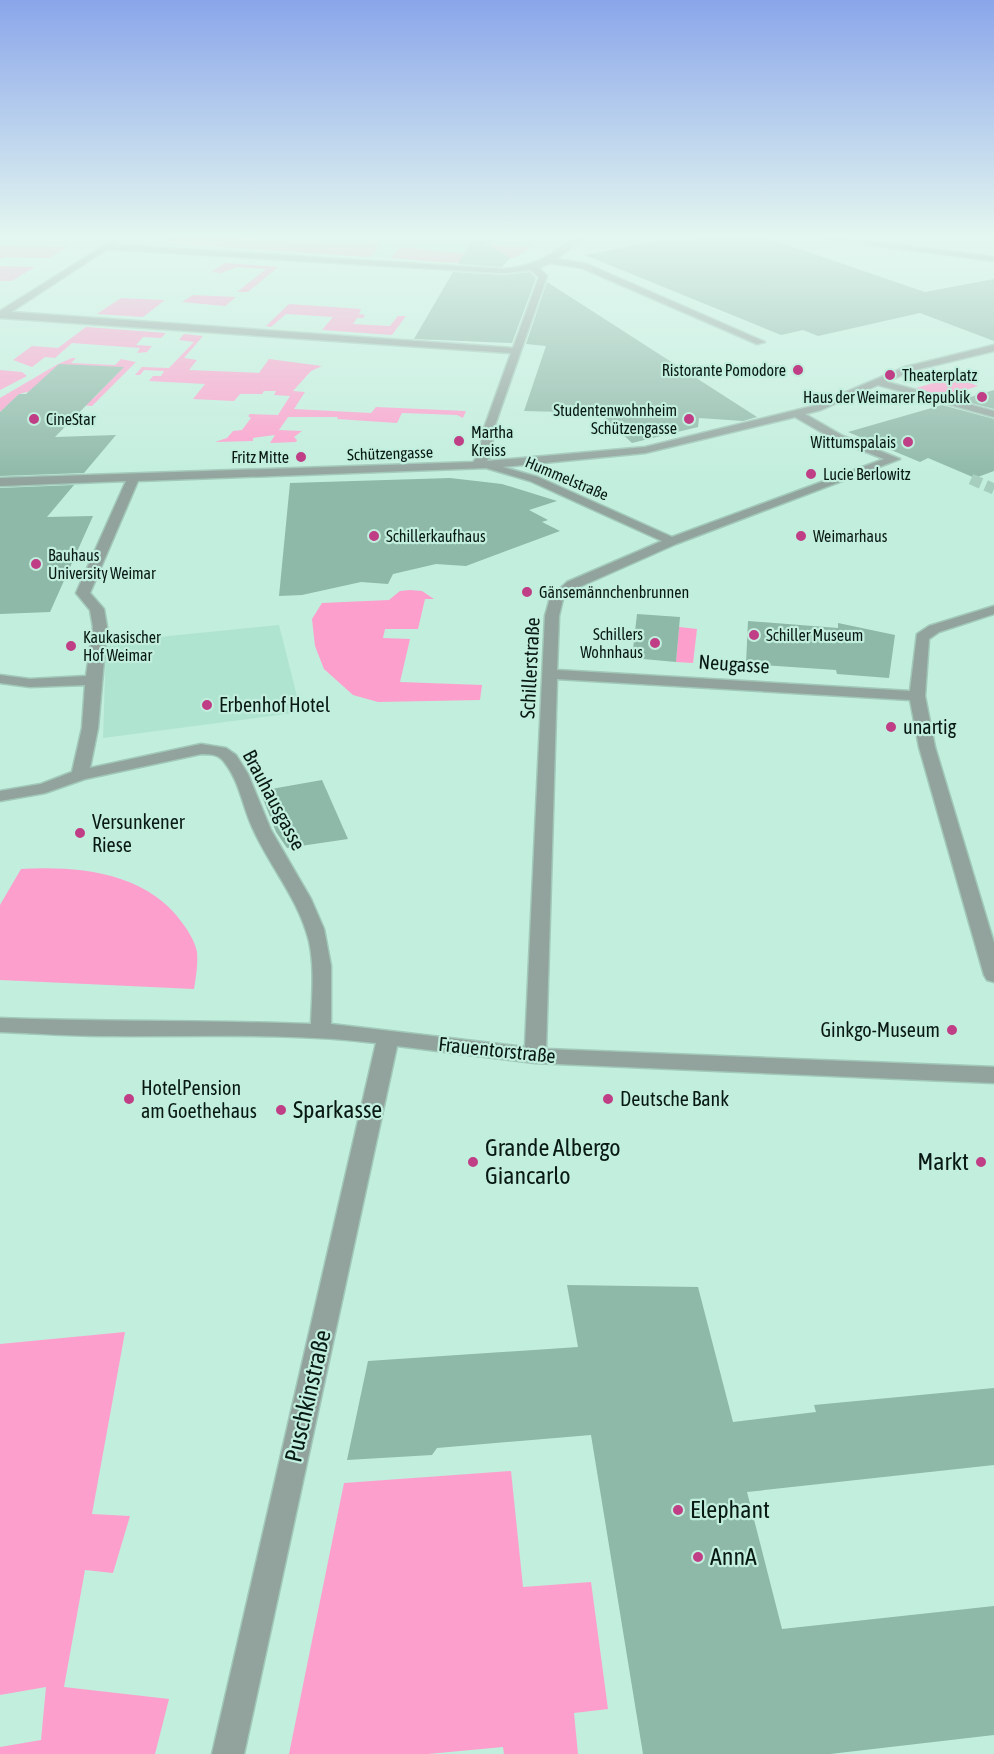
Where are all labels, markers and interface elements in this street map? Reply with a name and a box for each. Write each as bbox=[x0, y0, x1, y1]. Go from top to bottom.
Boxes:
place label: Ristorante Pomodore bbox=[662, 361, 786, 379]
marker: Ristorante Pomodore bbox=[791, 363, 805, 377]
place label: Theaterplatz bbox=[902, 366, 977, 385]
marker: Theaterplatz bbox=[883, 368, 897, 382]
place label: Haus der Weimarer Republik bbox=[803, 388, 970, 407]
marker: Haus der Weimarer Republik bbox=[975, 390, 989, 404]
place label: Studentenwohnheim Schützengasse bbox=[553, 401, 677, 438]
place label: CineStar bbox=[46, 410, 96, 428]
marker: CineStar bbox=[27, 412, 41, 426]
marker: Studentenwohnheim Schützengasse bbox=[682, 412, 696, 426]
place label: Martha Kreiss bbox=[471, 423, 514, 459]
place label: Wittumspalais bbox=[811, 433, 896, 452]
marker: Martha Kreiss bbox=[452, 434, 466, 448]
marker: Wittumspalais bbox=[901, 435, 915, 449]
street label: Schützengasse bbox=[347, 443, 433, 464]
place label: Fritz Mitte bbox=[231, 448, 289, 466]
marker: Fritz Mitte bbox=[294, 450, 308, 464]
street label: Hummelstraße bbox=[523, 452, 611, 504]
place label: Lucie Berlowitz bbox=[823, 465, 911, 483]
marker: Lucie Berlowitz bbox=[804, 467, 818, 481]
place label: Schillerkaufhaus bbox=[386, 527, 486, 545]
place label: Weimarhaus bbox=[813, 527, 888, 545]
marker: Schillerkaufhaus bbox=[367, 529, 381, 543]
marker: Weimarhaus bbox=[794, 529, 808, 543]
place label: Bauhaus University Weimar bbox=[48, 546, 156, 583]
marker: Bauhaus University Weimar bbox=[29, 557, 43, 571]
place label: Gänsemännchenbrunnen bbox=[539, 583, 689, 601]
marker: Gänsemännchenbrunnen bbox=[520, 585, 534, 599]
street label: Schillerstraße bbox=[515, 617, 544, 719]
place label: Schillers Wohnhaus bbox=[580, 625, 643, 661]
place label: Schiller Museum bbox=[766, 626, 863, 644]
place label: Kaukasischer Hof Weimar bbox=[83, 628, 161, 664]
marker: Schiller Museum bbox=[747, 628, 761, 642]
marker: Schillers Wohnhaus bbox=[648, 636, 662, 650]
marker: Kaukasischer Hof Weimar bbox=[64, 639, 78, 653]
street label: Neugasse bbox=[698, 650, 770, 677]
place label: Erbenhof Hotel bbox=[219, 693, 331, 716]
marker: Erbenhof Hotel bbox=[200, 698, 214, 712]
place label: unartig bbox=[903, 715, 957, 738]
marker: unartig bbox=[884, 720, 898, 734]
street label: Brauhausgasse bbox=[238, 746, 311, 854]
place label: Versunkener Riese bbox=[92, 810, 186, 856]
marker: Versunkener Riese bbox=[73, 826, 87, 840]
place label: Ginkgo-Museum bbox=[820, 1018, 940, 1041]
marker: Ginkgo-Museum bbox=[945, 1023, 959, 1037]
street label: Frauentorstraße bbox=[437, 1032, 557, 1067]
place label: HotelPension am Goethehaus bbox=[141, 1076, 257, 1122]
place label: Deutsche Bank bbox=[620, 1087, 729, 1110]
marker: HotelPension am Goethehaus bbox=[122, 1092, 136, 1106]
marker: Deutsche Bank bbox=[601, 1092, 615, 1106]
place label: Sparkasse bbox=[293, 1096, 382, 1123]
marker: Sparkasse bbox=[274, 1103, 288, 1117]
place label: Grande Albergo Giancarlo bbox=[485, 1134, 621, 1189]
place label: Markt bbox=[917, 1148, 969, 1175]
marker: Grande Albergo Giancarlo bbox=[466, 1155, 480, 1169]
marker: Markt bbox=[974, 1155, 988, 1169]
street label: Puschkinstraße bbox=[279, 1327, 336, 1465]
place label: Elephant bbox=[690, 1496, 770, 1523]
marker: Elephant bbox=[671, 1503, 685, 1517]
place label: AnnA bbox=[710, 1543, 757, 1570]
marker: AnnA bbox=[691, 1550, 705, 1564]

